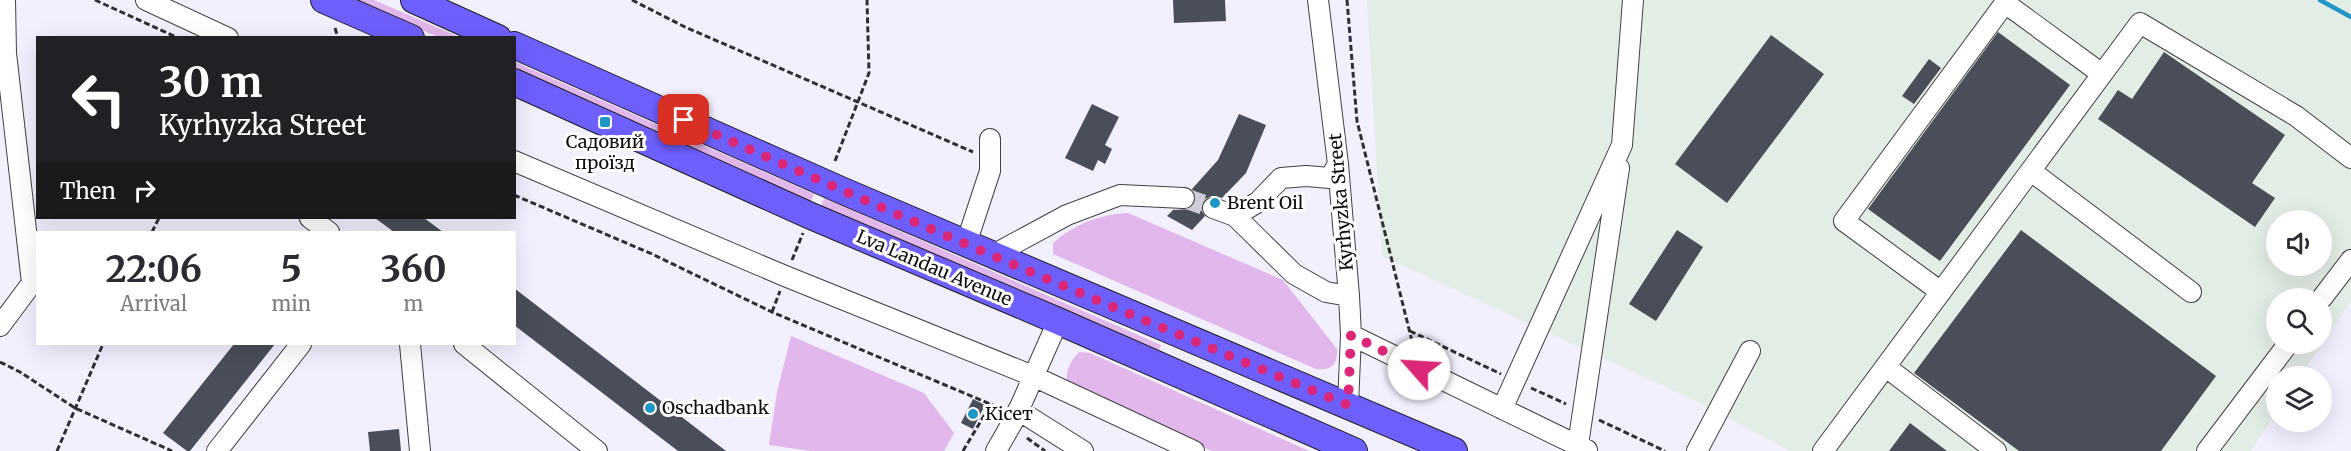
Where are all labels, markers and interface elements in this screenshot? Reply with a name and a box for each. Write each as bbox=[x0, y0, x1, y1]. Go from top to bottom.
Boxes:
text: 30 m bbox=[159, 56, 263, 108]
icon: left bbox=[60, 60, 138, 138]
pin bbox=[658, 94, 709, 145]
icon: arrive bbox=[667, 103, 700, 136]
text: Kyrhyzka Street bbox=[159, 108, 366, 142]
marker: Садовий проїзд bbox=[598, 115, 612, 129]
place label: Садовий проїзд bbox=[566, 130, 644, 174]
street label: Kyrhyzka Street bbox=[1323, 132, 1358, 272]
icon: right bbox=[128, 174, 161, 207]
text: Then bbox=[60, 177, 116, 205]
place label: Brent Oil bbox=[1227, 191, 1304, 214]
marker: Brent Oil bbox=[1208, 196, 1222, 210]
map controls bbox=[2266, 210, 2332, 432]
button: sound bbox=[2266, 210, 2332, 276]
street label: Lva Landau Avenue bbox=[853, 224, 1015, 311]
text: 22:06 bbox=[105, 247, 202, 292]
text: 5 bbox=[281, 247, 302, 292]
text: 360 bbox=[381, 247, 447, 292]
button: search bbox=[2266, 288, 2332, 354]
text: Arrival bbox=[120, 291, 187, 316]
text: min bbox=[271, 291, 311, 316]
text: m bbox=[404, 291, 423, 316]
position arrow bbox=[1387, 337, 1451, 401]
button: layers bbox=[2266, 366, 2332, 432]
place label: Oschadbank bbox=[662, 396, 770, 419]
marker: Oschadbank bbox=[643, 401, 657, 415]
place label: Кісет bbox=[985, 402, 1033, 425]
marker: Кісет bbox=[966, 407, 980, 421]

